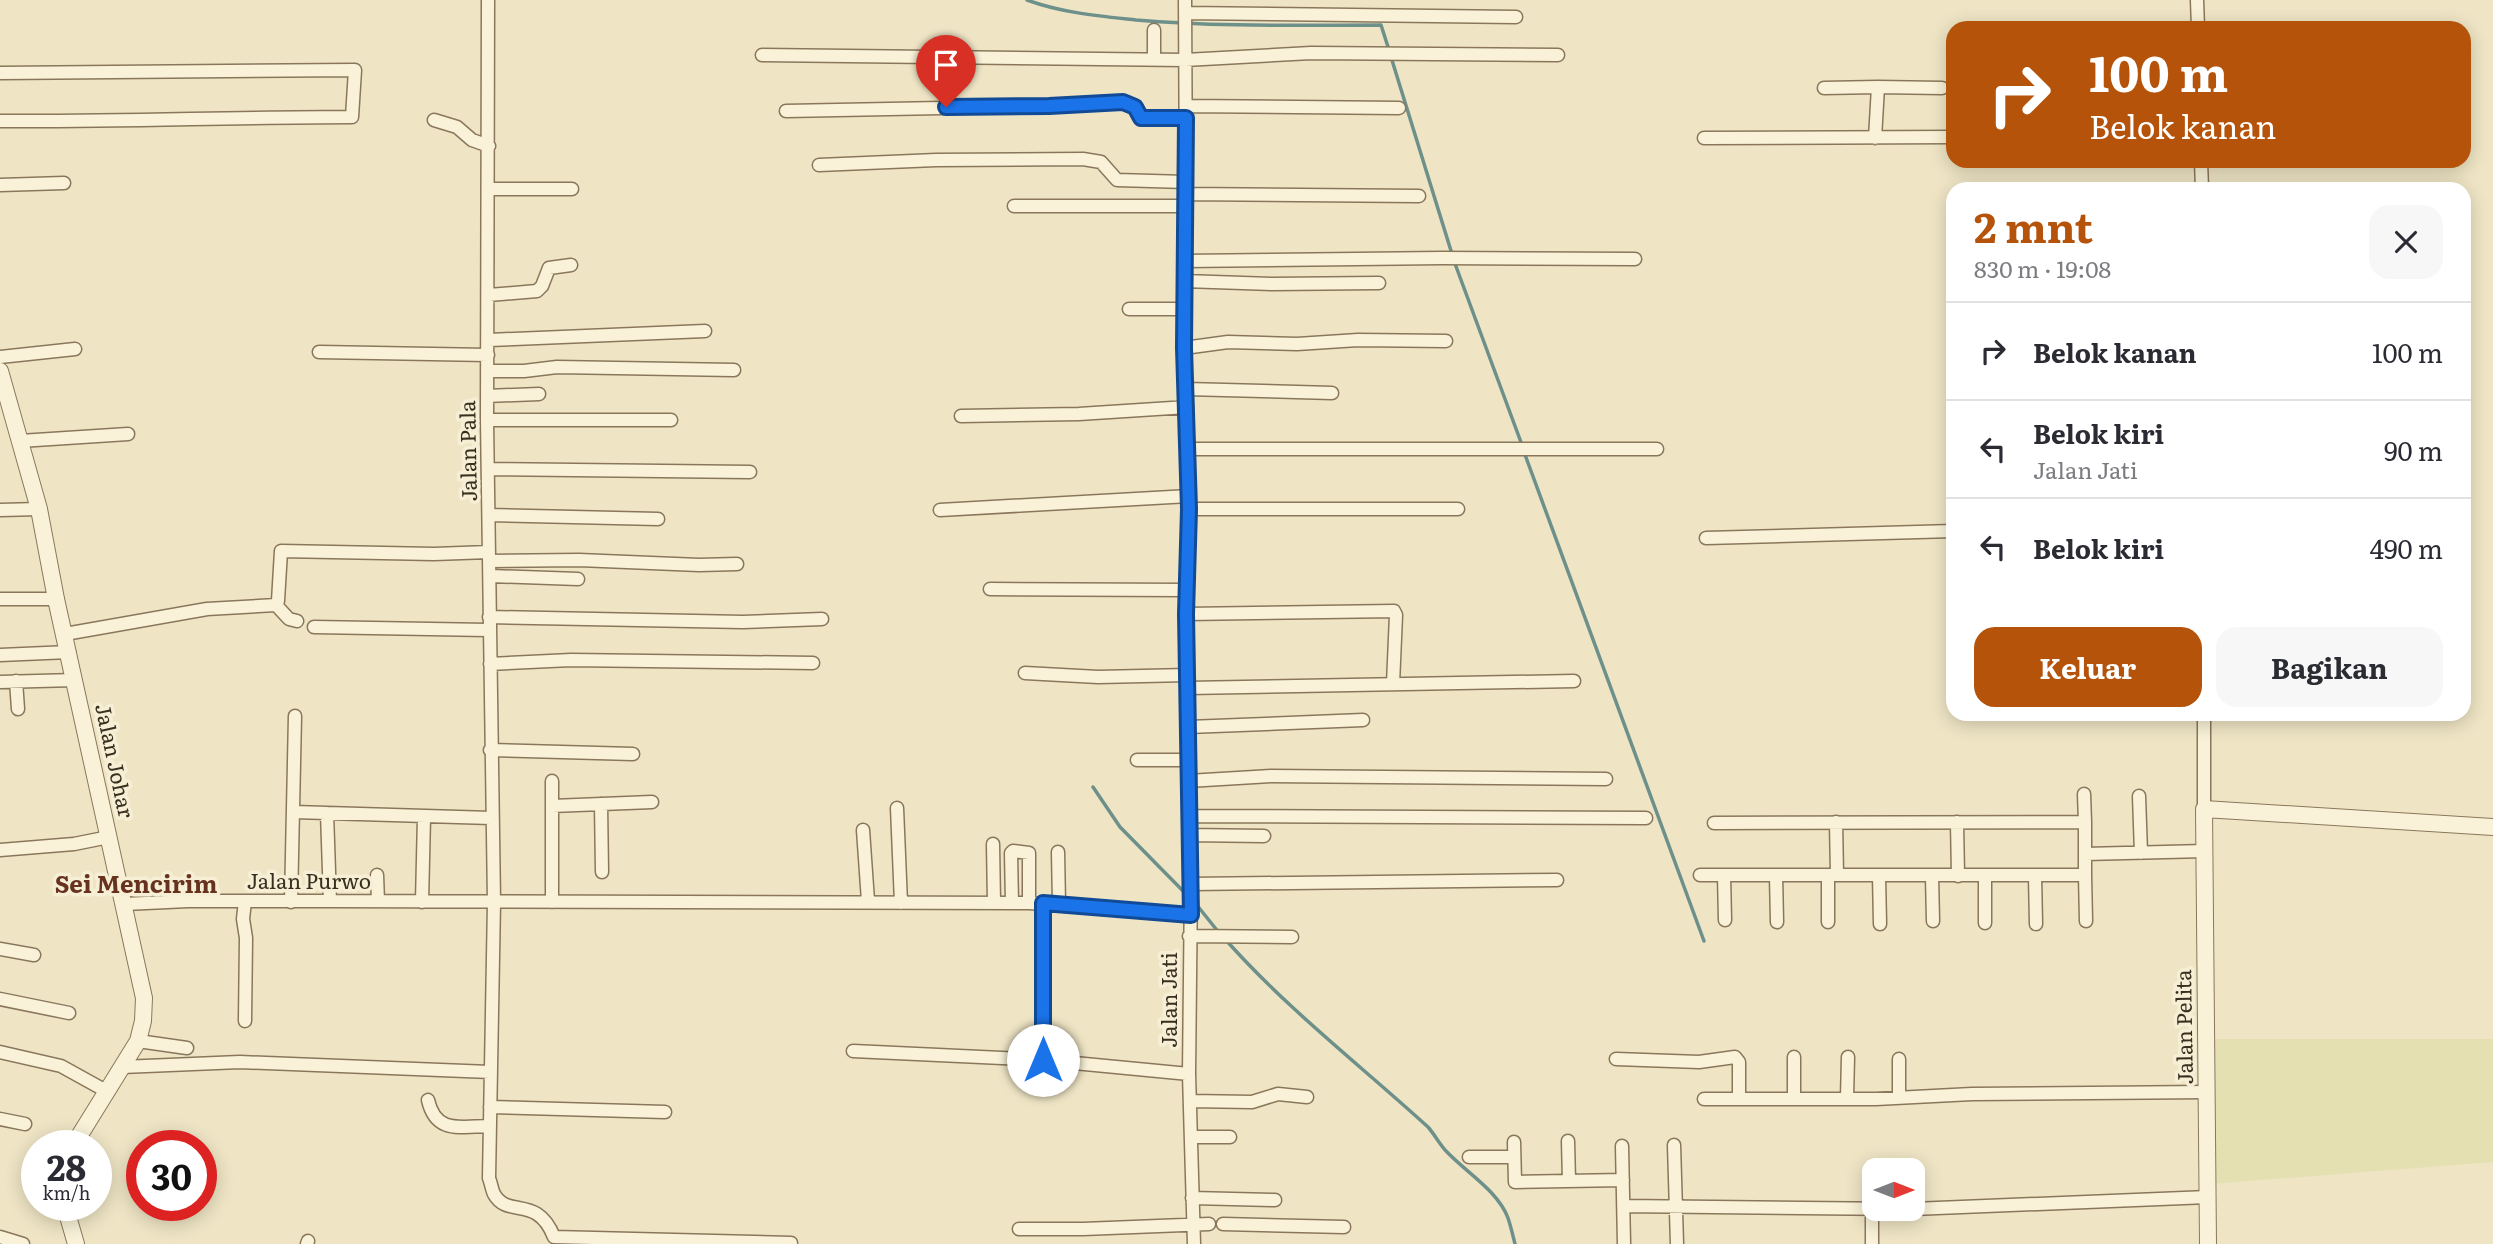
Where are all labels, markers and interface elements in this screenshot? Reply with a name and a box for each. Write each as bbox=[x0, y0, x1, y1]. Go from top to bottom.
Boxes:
text: 100 m bbox=[2089, 34, 2228, 107]
pin bbox=[916, 35, 976, 107]
icon: arrive bbox=[927, 46, 965, 84]
icon: right bbox=[1974, 49, 2065, 140]
text: Belok kanan bbox=[2089, 101, 2277, 149]
text: 2 mnt bbox=[1974, 194, 2093, 256]
button: close bbox=[2369, 205, 2443, 279]
text: 830 m · 19:08 bbox=[1974, 251, 2111, 285]
icon: right bbox=[1974, 332, 2012, 370]
text: Belok kanan bbox=[2033, 332, 2197, 371]
text: 100 m bbox=[2372, 332, 2443, 371]
street label: Jalan Pala bbox=[450, 400, 483, 502]
text: Belok kiri bbox=[2033, 413, 2164, 452]
icon: left bbox=[1974, 430, 2012, 468]
text: 90 m bbox=[2384, 430, 2443, 469]
text: Jalan Jati bbox=[2033, 452, 2138, 486]
icon: left bbox=[1974, 528, 2012, 566]
text: Belok kiri bbox=[2033, 528, 2164, 567]
text: 490 m bbox=[2370, 528, 2443, 567]
button: Keluar bbox=[1974, 627, 2202, 707]
button: Bagikan bbox=[2216, 627, 2443, 707]
street label: Jalan Johar bbox=[89, 700, 144, 821]
street label: Jalan Purwo bbox=[247, 864, 371, 895]
district label: Sei Mencirim bbox=[55, 865, 217, 900]
street label: Jalan Jati bbox=[1152, 952, 1183, 1048]
street label: Jalan Pelita bbox=[2166, 969, 2199, 1085]
position arrow bbox=[1006, 1023, 1080, 1097]
speed limit sign: 30 bbox=[126, 1130, 217, 1221]
text: 28 bbox=[47, 1140, 86, 1192]
north arrow bbox=[1862, 1158, 1925, 1222]
map controls bbox=[1862, 1158, 1925, 1221]
text: km/h bbox=[43, 1179, 90, 1206]

